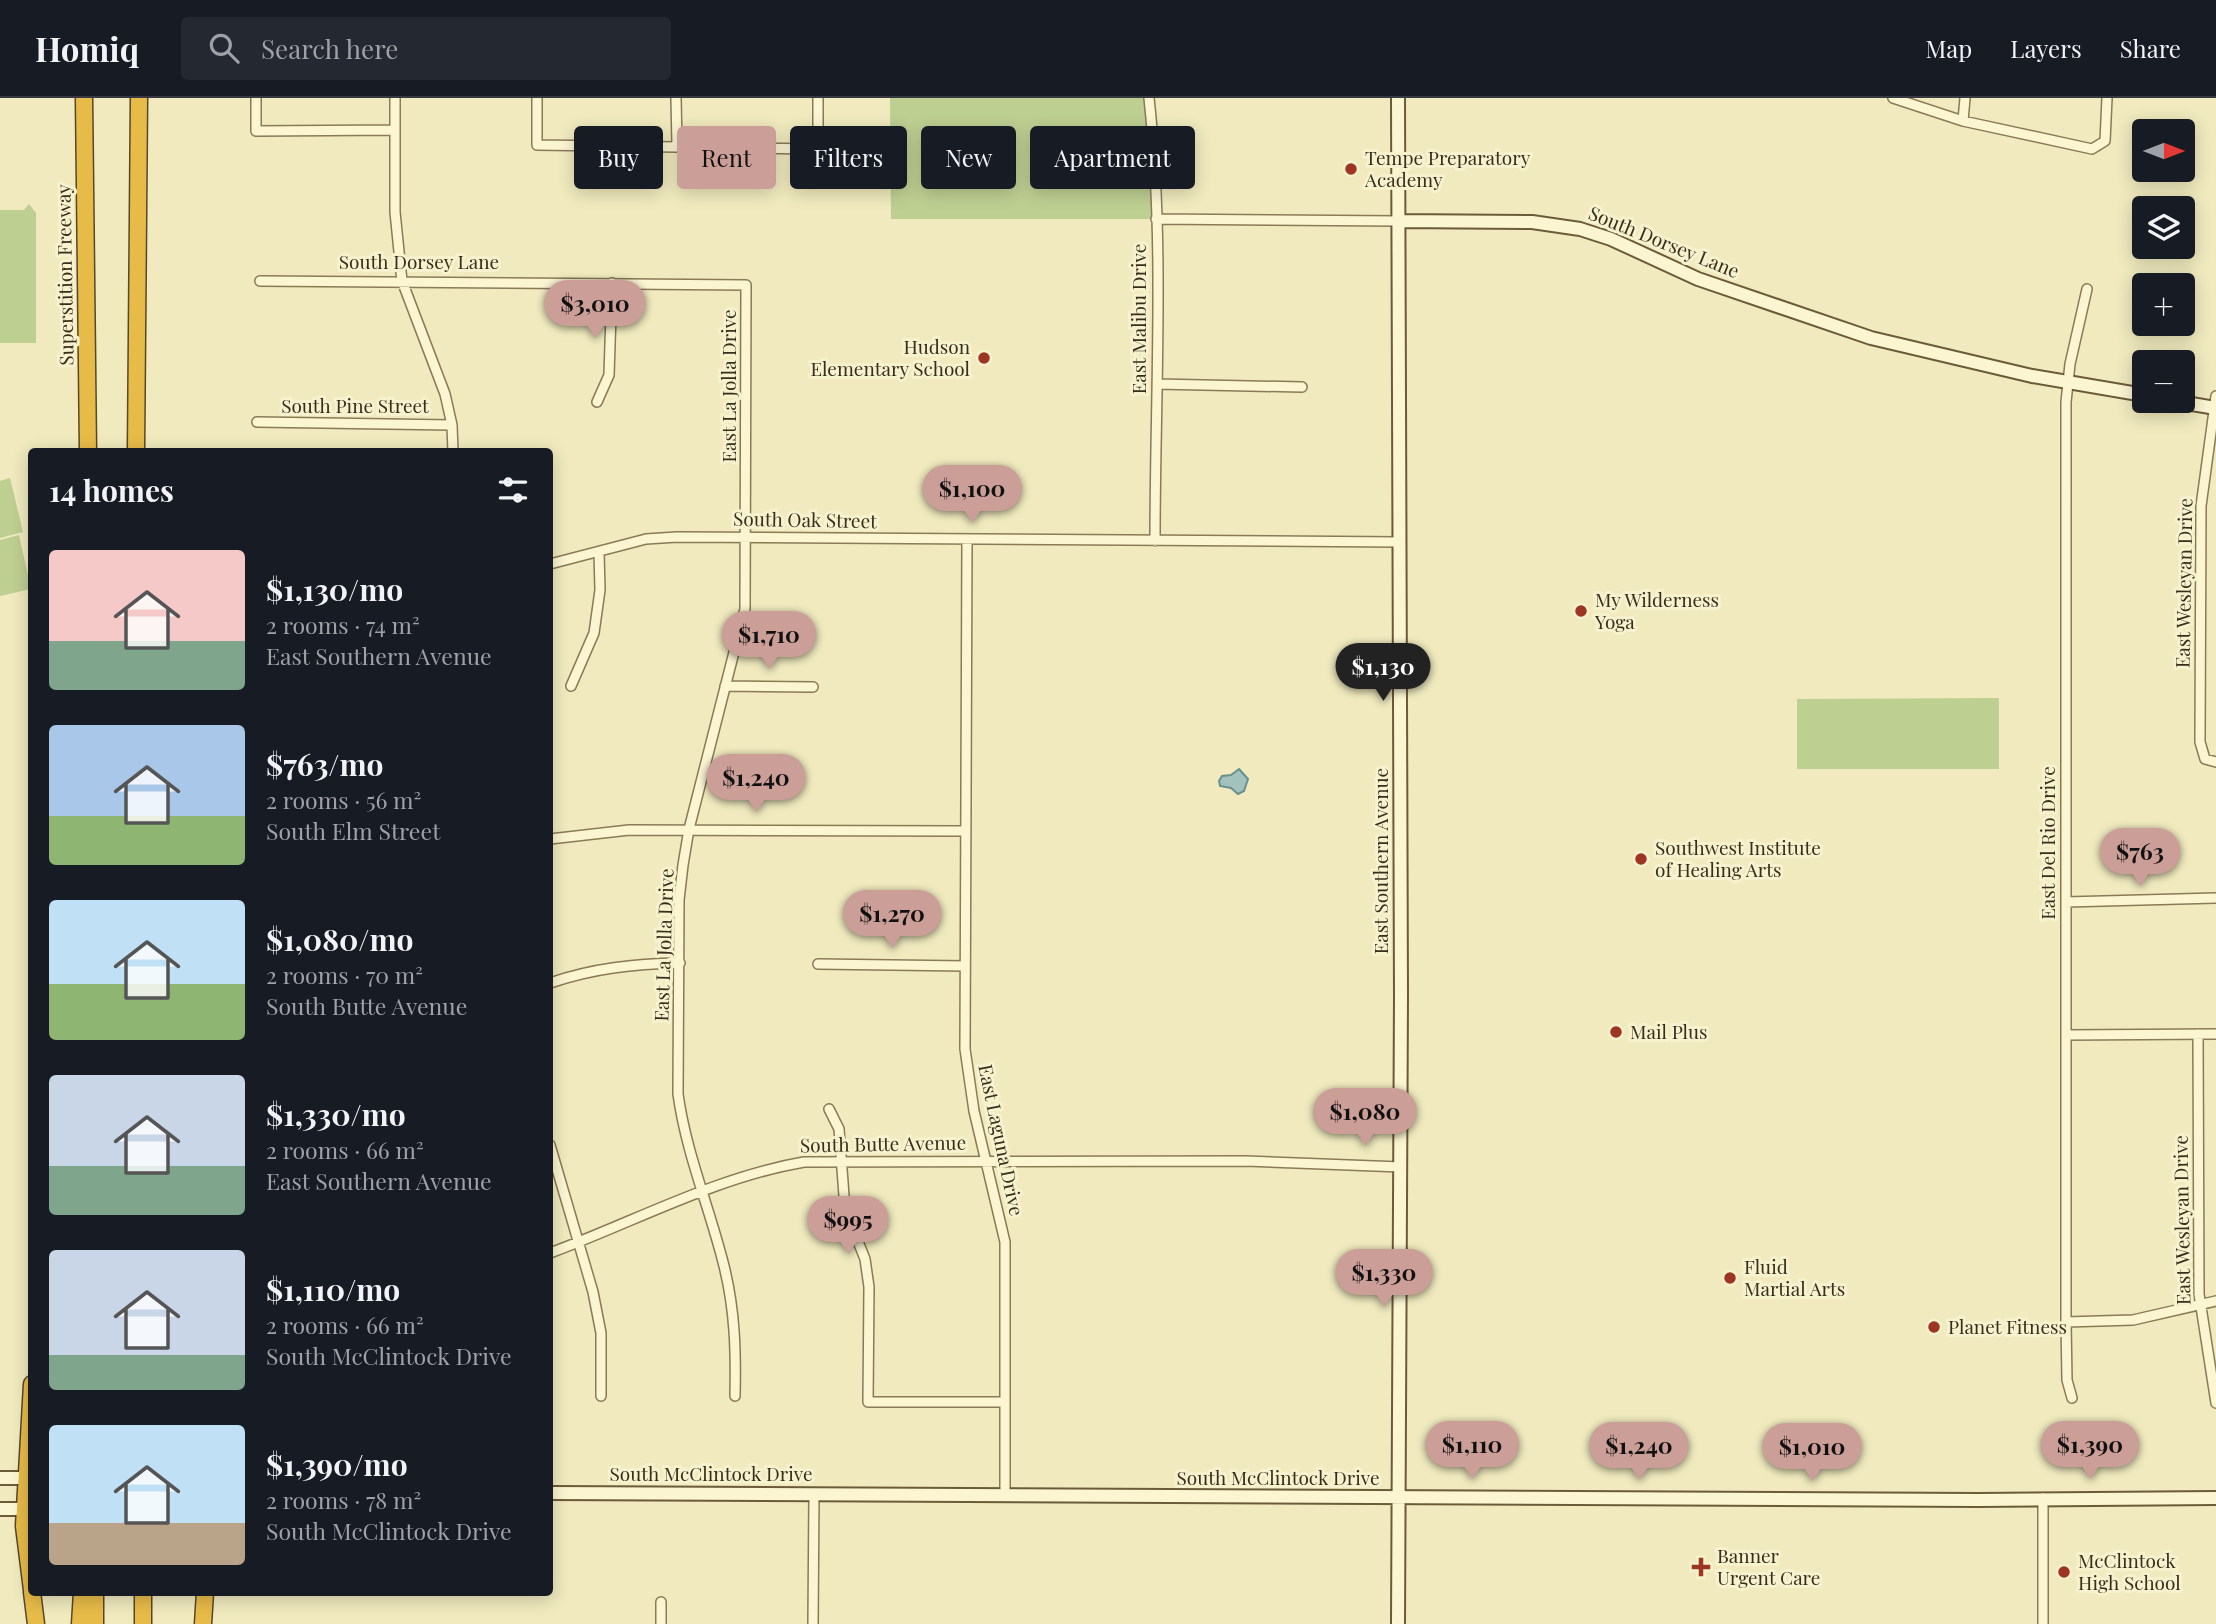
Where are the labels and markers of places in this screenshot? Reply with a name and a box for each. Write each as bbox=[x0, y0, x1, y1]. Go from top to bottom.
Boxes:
place label: Tempe Preparatory Academy bbox=[1364, 144, 1531, 192]
marker: Tempe Preparatory Academy bbox=[1343, 161, 1359, 177]
pin: $3,010 bbox=[538, 280, 652, 340]
place label: Hudson Elementary School bbox=[811, 333, 971, 381]
marker: Hudson Elementary School bbox=[976, 350, 992, 366]
pin: $1,100 bbox=[915, 466, 1029, 525]
place label: My Wilderness Yoga bbox=[1594, 586, 1719, 634]
marker: My Wilderness Yoga bbox=[1573, 603, 1589, 619]
pin: $1,710 bbox=[712, 612, 826, 671]
pin: $1,130 bbox=[1326, 644, 1440, 703]
pin: $1,240 bbox=[699, 754, 813, 814]
pin: $763 bbox=[2099, 828, 2181, 888]
place label: Southwest Institute of Healing Arts bbox=[1655, 834, 1821, 882]
marker: Southwest Institute of Healing Arts bbox=[1633, 851, 1649, 867]
pin: $1,270 bbox=[835, 890, 949, 950]
place label: Mail Plus bbox=[1630, 1018, 1708, 1044]
marker: Mail Plus bbox=[1608, 1024, 1624, 1040]
pin: $1,080 bbox=[1308, 1088, 1422, 1148]
pin: $995 bbox=[807, 1196, 889, 1256]
pin: $1,330 bbox=[1327, 1250, 1441, 1309]
place label: Fluid Martial Arts bbox=[1744, 1253, 1845, 1301]
marker: Fluid Martial Arts bbox=[1722, 1270, 1738, 1286]
place label: Planet Fitness bbox=[1948, 1313, 2067, 1339]
marker: Planet Fitness bbox=[1926, 1319, 1942, 1335]
pin: $1,110 bbox=[1415, 1422, 1529, 1481]
pin: $1,240 bbox=[1582, 1422, 1696, 1482]
pin: $1,390 bbox=[2033, 1422, 2147, 1481]
pin: $1,010 bbox=[1755, 1424, 1869, 1483]
place label: Banner Urgent Care bbox=[1717, 1542, 1820, 1590]
place label: McClintock High School bbox=[2078, 1547, 2181, 1595]
marker: Banner Urgent Care bbox=[1691, 1557, 1711, 1577]
marker: McClintock High School bbox=[2056, 1564, 2072, 1580]

